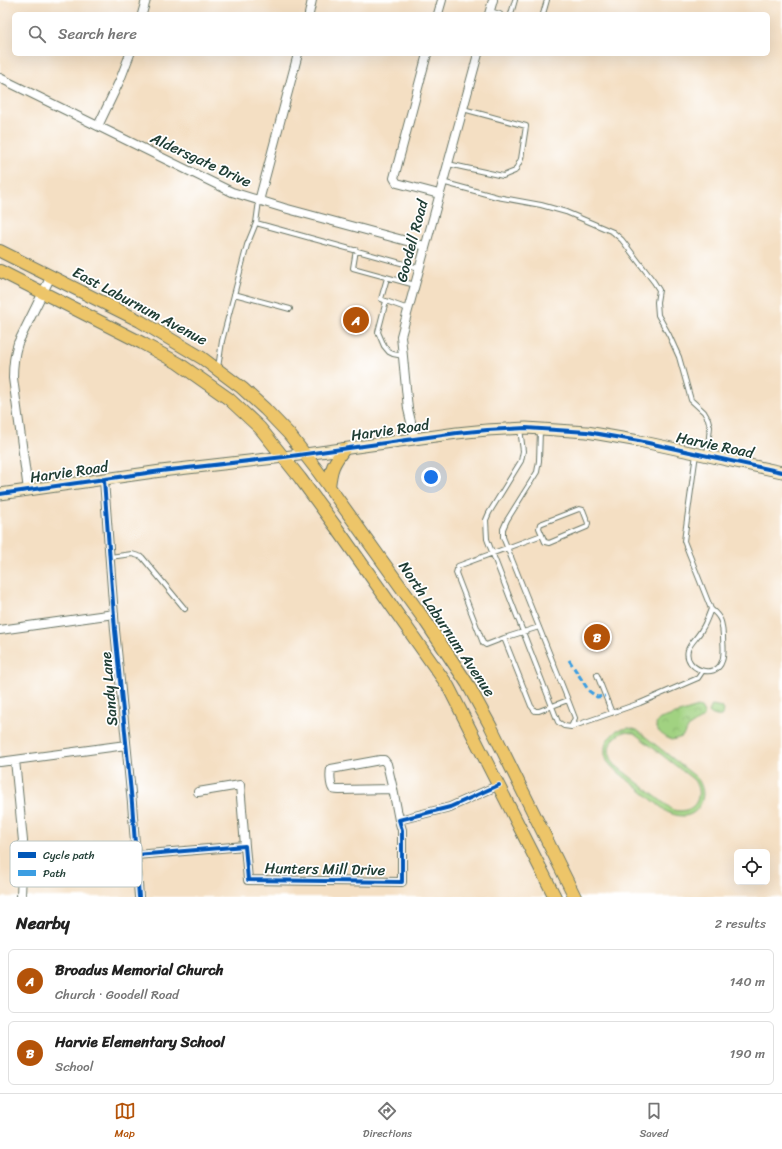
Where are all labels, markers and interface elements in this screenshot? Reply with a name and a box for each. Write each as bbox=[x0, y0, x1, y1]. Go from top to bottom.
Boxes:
search box bbox=[12, 12, 770, 56]
text: Search here bbox=[58, 21, 137, 47]
icon: search bbox=[26, 23, 48, 45]
street label: Aldersgate Drive bbox=[145, 125, 256, 195]
street label: Goodell Road bbox=[389, 196, 436, 285]
street label: East Laburnum Avenue bbox=[68, 259, 212, 353]
pin: A bbox=[343, 305, 369, 335]
street label: Harvie Road bbox=[349, 411, 432, 448]
street label: Harvie Road bbox=[674, 424, 757, 466]
street label: Harvie Road bbox=[28, 453, 111, 490]
your location bbox=[421, 467, 441, 487]
street label: North Laburnum Avenue bbox=[392, 556, 503, 703]
pin: B bbox=[584, 622, 610, 652]
street label: Sandy Lane bbox=[93, 651, 125, 727]
legend bbox=[10, 841, 142, 887]
text: Cycle path bbox=[43, 846, 95, 865]
map controls bbox=[734, 849, 770, 885]
button: locate bbox=[734, 849, 770, 885]
street label: Hunters Mill Drive bbox=[264, 855, 386, 883]
text: Path bbox=[43, 864, 66, 883]
text: Nearby bbox=[16, 908, 70, 938]
text: 2 results bbox=[715, 912, 766, 935]
text: Broadus Memorial Church bbox=[55, 957, 224, 983]
text: A bbox=[26, 970, 34, 993]
text: 140 m bbox=[730, 970, 765, 993]
text: Church · Goodell Road bbox=[55, 983, 179, 1006]
text: Harvie Elementary School bbox=[55, 1029, 225, 1055]
text: B bbox=[26, 1042, 34, 1065]
text: 190 m bbox=[730, 1042, 765, 1065]
text: School bbox=[55, 1055, 93, 1078]
tab: Map bbox=[114, 1100, 136, 1143]
tab: Directions bbox=[363, 1100, 412, 1143]
tab: Saved bbox=[639, 1100, 668, 1143]

